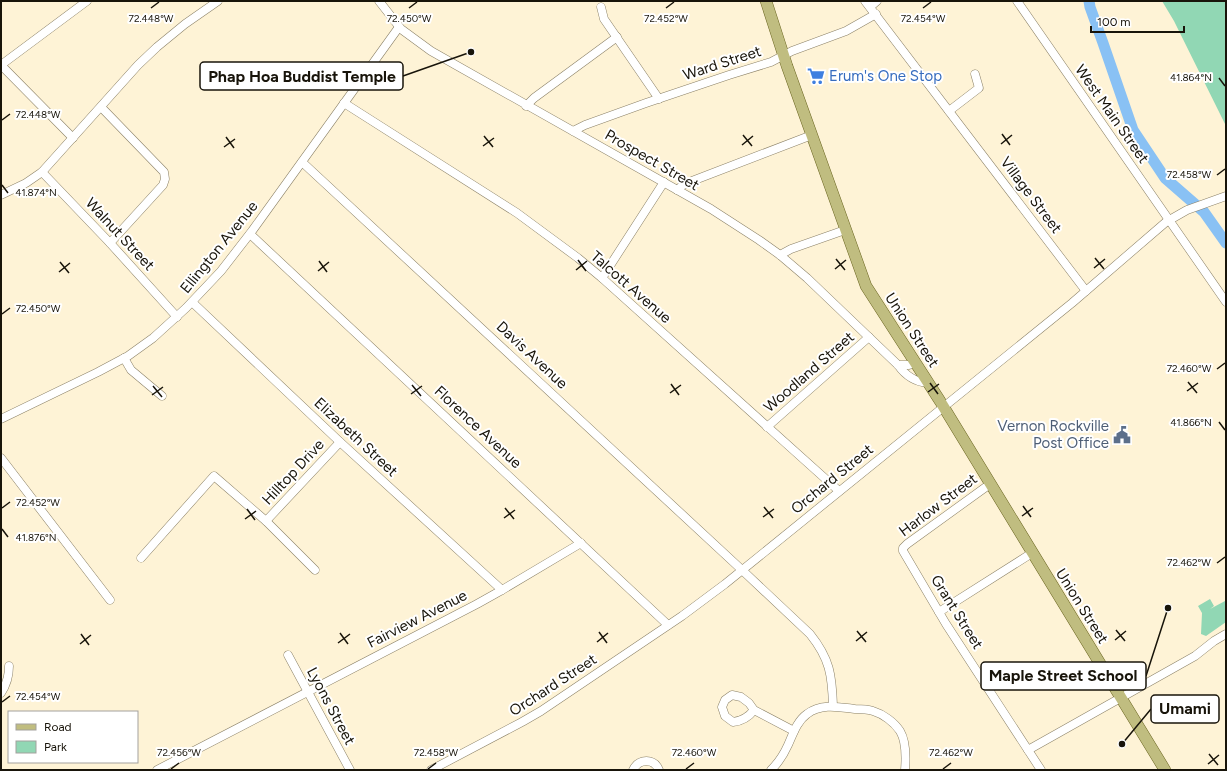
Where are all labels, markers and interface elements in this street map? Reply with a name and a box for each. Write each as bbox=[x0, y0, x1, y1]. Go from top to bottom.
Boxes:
scale bar bbox=[1091, 8, 1184, 34]
text: 72.448°W bbox=[129, 12, 174, 25]
text: 72.450°W bbox=[387, 12, 432, 25]
text: 72.452°W bbox=[644, 12, 688, 25]
text: 72.454°W bbox=[901, 12, 946, 25]
text: 100 m bbox=[1097, 15, 1131, 29]
street label: Ward Street bbox=[681, 42, 764, 84]
street label: West Main Street bbox=[1071, 61, 1153, 167]
callout: Phap Hoa Buddist Temple bbox=[200, 62, 403, 90]
supermarket icon: Erum's One Stop bbox=[806, 66, 826, 86]
text: Phap Hoa Buddist Temple bbox=[208, 67, 396, 86]
place label: Erum's One Stop bbox=[829, 67, 942, 85]
text: 41.864°N bbox=[1170, 71, 1212, 84]
text: 72.448°W bbox=[16, 108, 61, 121]
street label: Prospect Street bbox=[602, 126, 703, 194]
street label: Village Street bbox=[996, 153, 1066, 237]
text: 72.458°W bbox=[1167, 168, 1212, 181]
text: 41.874°N bbox=[15, 186, 57, 199]
street label: Walnut Street bbox=[82, 194, 158, 274]
street label: Ellington Avenue bbox=[176, 197, 262, 297]
street label: Talcott Avenue bbox=[587, 247, 675, 327]
street label: Union Street bbox=[881, 289, 943, 371]
text: 72.450°W bbox=[16, 302, 61, 315]
street label: Davis Avenue bbox=[493, 318, 571, 392]
street label: Woodland Street bbox=[760, 328, 858, 416]
text: 72.460°W bbox=[1167, 362, 1212, 375]
street label: Florence Avenue bbox=[431, 382, 525, 472]
street label: Elizabeth Street bbox=[311, 394, 402, 480]
text: 41.866°N bbox=[1170, 416, 1212, 429]
place label: Vernon Rockville Post Office bbox=[997, 417, 1109, 452]
public building icon: Vernon Rockville Post Office bbox=[1112, 425, 1132, 445]
street label: Hilltop Drive bbox=[258, 436, 328, 508]
street label: Orchard Street bbox=[787, 440, 877, 518]
street label: Harlow Street bbox=[895, 470, 981, 540]
text: 72.452°W bbox=[16, 496, 60, 509]
text: 41.876°N bbox=[15, 531, 57, 544]
text: 72.462°W bbox=[1167, 556, 1211, 569]
street label: Union Street bbox=[1052, 565, 1112, 647]
street label: Grant Street bbox=[927, 572, 987, 653]
street label: Fairview Avenue bbox=[364, 586, 470, 652]
street label: Orchard Street bbox=[506, 650, 600, 720]
callout: Maple Street School bbox=[981, 662, 1146, 690]
street label: Lyons Street bbox=[303, 664, 359, 748]
text: Maple Street School bbox=[989, 666, 1137, 685]
text: 72.454°W bbox=[16, 690, 61, 703]
callout: Umami bbox=[1151, 695, 1219, 723]
text: Umami bbox=[1159, 699, 1211, 718]
legend bbox=[8, 711, 138, 763]
text: Road bbox=[44, 720, 72, 734]
text: Park bbox=[44, 740, 67, 754]
text: 72.456°W bbox=[157, 746, 201, 759]
text: 72.458°W bbox=[414, 746, 459, 759]
text: 72.460°W bbox=[672, 746, 717, 759]
text: 72.462°W bbox=[929, 746, 973, 759]

